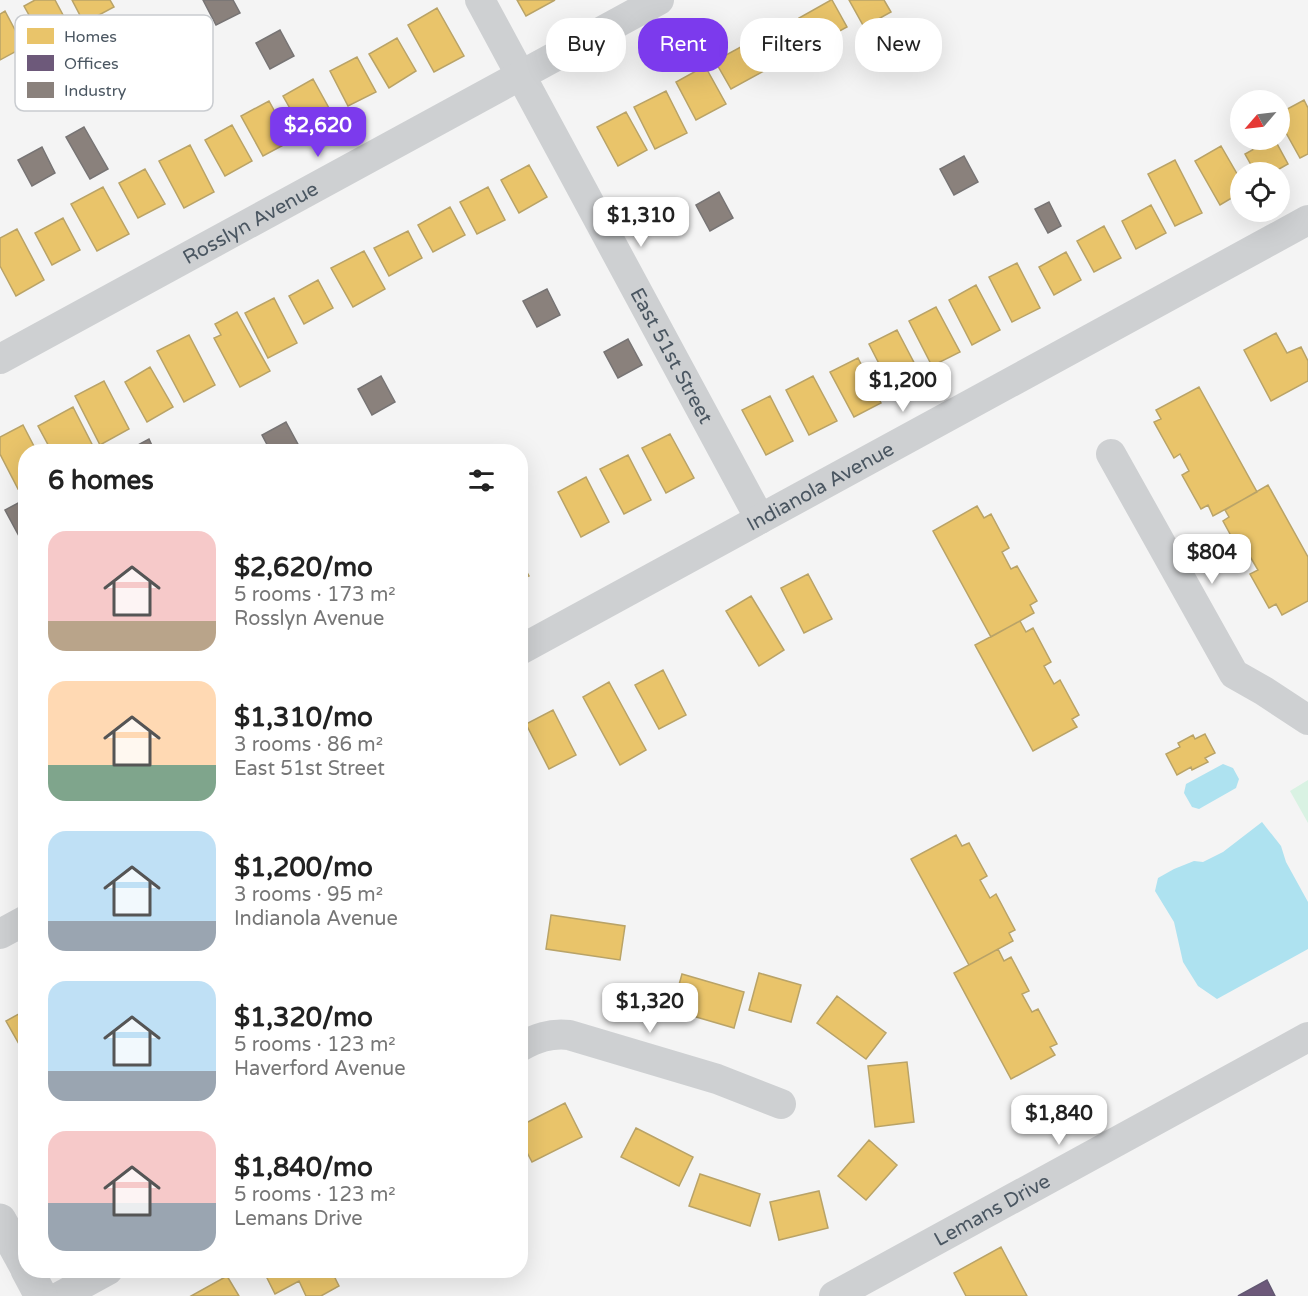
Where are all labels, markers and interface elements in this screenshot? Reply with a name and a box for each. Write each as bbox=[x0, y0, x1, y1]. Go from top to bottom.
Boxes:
legend bbox=[15, 15, 213, 111]
chip: Buy bbox=[546, 18, 626, 72]
chip: Rent bbox=[638, 18, 728, 72]
chip: Filters bbox=[740, 18, 843, 72]
chip: New bbox=[855, 18, 942, 72]
text: Homes bbox=[64, 27, 117, 47]
text: Offices bbox=[64, 54, 119, 74]
text: Industry bbox=[64, 81, 127, 101]
north arrow bbox=[1230, 90, 1290, 150]
map controls bbox=[1230, 90, 1290, 222]
pin: $2,620 bbox=[269, 107, 367, 158]
text: $2,620 bbox=[284, 114, 352, 138]
button: locate bbox=[1230, 162, 1290, 222]
street label: Rosslyn Avenue bbox=[179, 177, 323, 270]
pin: $1,310 bbox=[592, 197, 690, 248]
text: $1,310 bbox=[607, 204, 675, 228]
street label: East 51st Street bbox=[625, 284, 718, 428]
pin: $1,200 bbox=[854, 362, 952, 413]
text: $1,200 bbox=[869, 369, 937, 393]
street label: Indianola Avenue bbox=[743, 437, 898, 537]
icon: filters bbox=[465, 464, 498, 497]
text: 6 homes bbox=[48, 465, 154, 496]
pin: $804 bbox=[1176, 534, 1248, 585]
text: $804 bbox=[1187, 541, 1237, 565]
text: $2,620/mo bbox=[234, 552, 373, 583]
icon: home bbox=[96, 555, 168, 627]
text: 5 rooms · 173 m² bbox=[234, 583, 396, 607]
text: Rosslyn Avenue bbox=[234, 607, 384, 631]
text: $1,310/mo bbox=[234, 702, 373, 733]
icon: home bbox=[96, 705, 168, 777]
text: 3 rooms · 86 m² bbox=[234, 733, 383, 757]
text: East 51st Street bbox=[234, 757, 385, 781]
text: $1,200/mo bbox=[234, 852, 373, 883]
icon: home bbox=[96, 855, 168, 927]
text: 3 rooms · 95 m² bbox=[234, 883, 383, 907]
text: Indianola Avenue bbox=[234, 907, 398, 931]
pin: $1,320 bbox=[601, 983, 699, 1034]
text: $1,320 bbox=[616, 990, 684, 1014]
text: $1,320/mo bbox=[234, 1002, 373, 1033]
icon: home bbox=[96, 1005, 168, 1077]
text: 5 rooms · 123 m² bbox=[234, 1033, 396, 1057]
text: Haverford Avenue bbox=[234, 1057, 406, 1081]
pin: $1,840 bbox=[1010, 1095, 1108, 1146]
text: $1,840 bbox=[1025, 1102, 1093, 1126]
text: $1,840/mo bbox=[234, 1152, 373, 1183]
icon: home bbox=[96, 1155, 168, 1227]
street label: Lemans Drive bbox=[930, 1169, 1055, 1252]
text: 5 rooms · 123 m² bbox=[234, 1183, 396, 1207]
text: Lemans Drive bbox=[234, 1207, 363, 1231]

